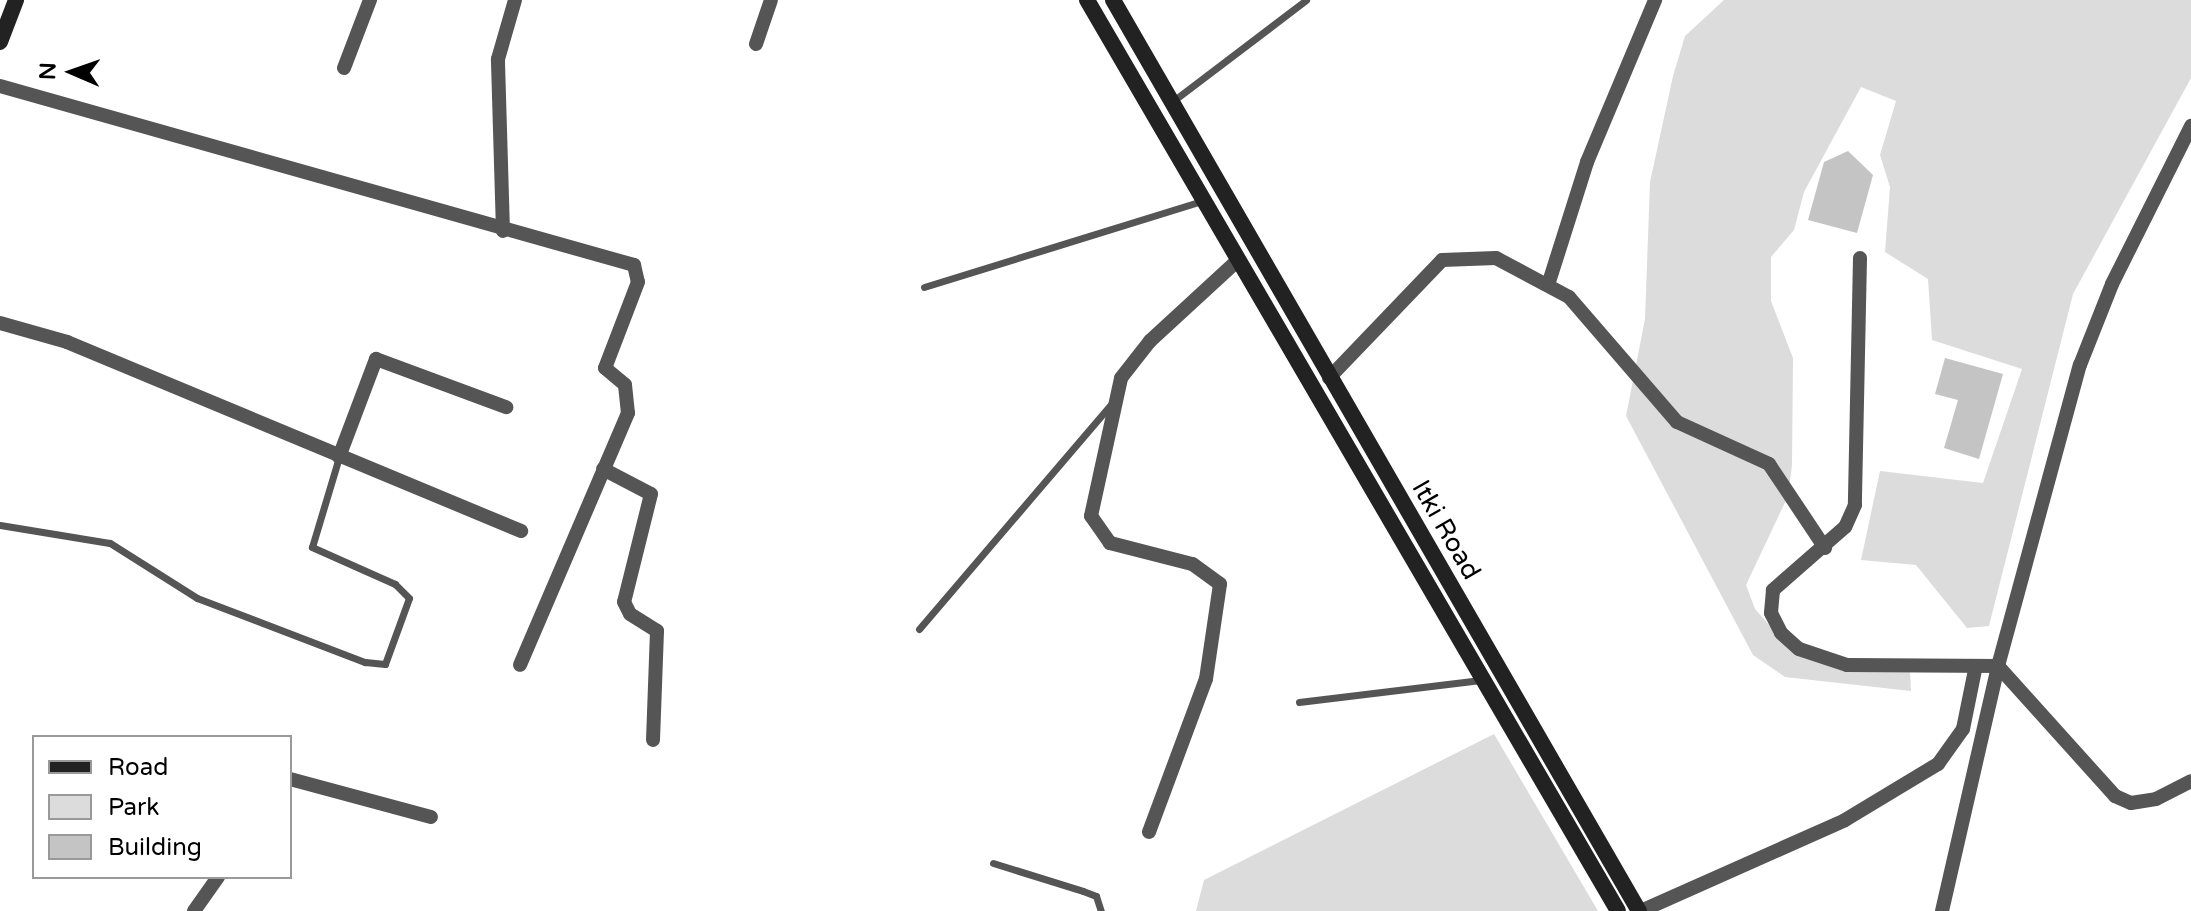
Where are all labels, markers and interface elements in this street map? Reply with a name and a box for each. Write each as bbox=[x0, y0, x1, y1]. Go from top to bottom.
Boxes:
north arrow bbox=[32, 32, 112, 112]
text: N bbox=[35, 62, 61, 80]
street label: Itki Road bbox=[1405, 475, 1487, 585]
legend bbox=[32, 735, 292, 879]
text: Road bbox=[108, 753, 168, 782]
text: Park bbox=[108, 793, 159, 822]
text: Building bbox=[108, 833, 202, 862]

